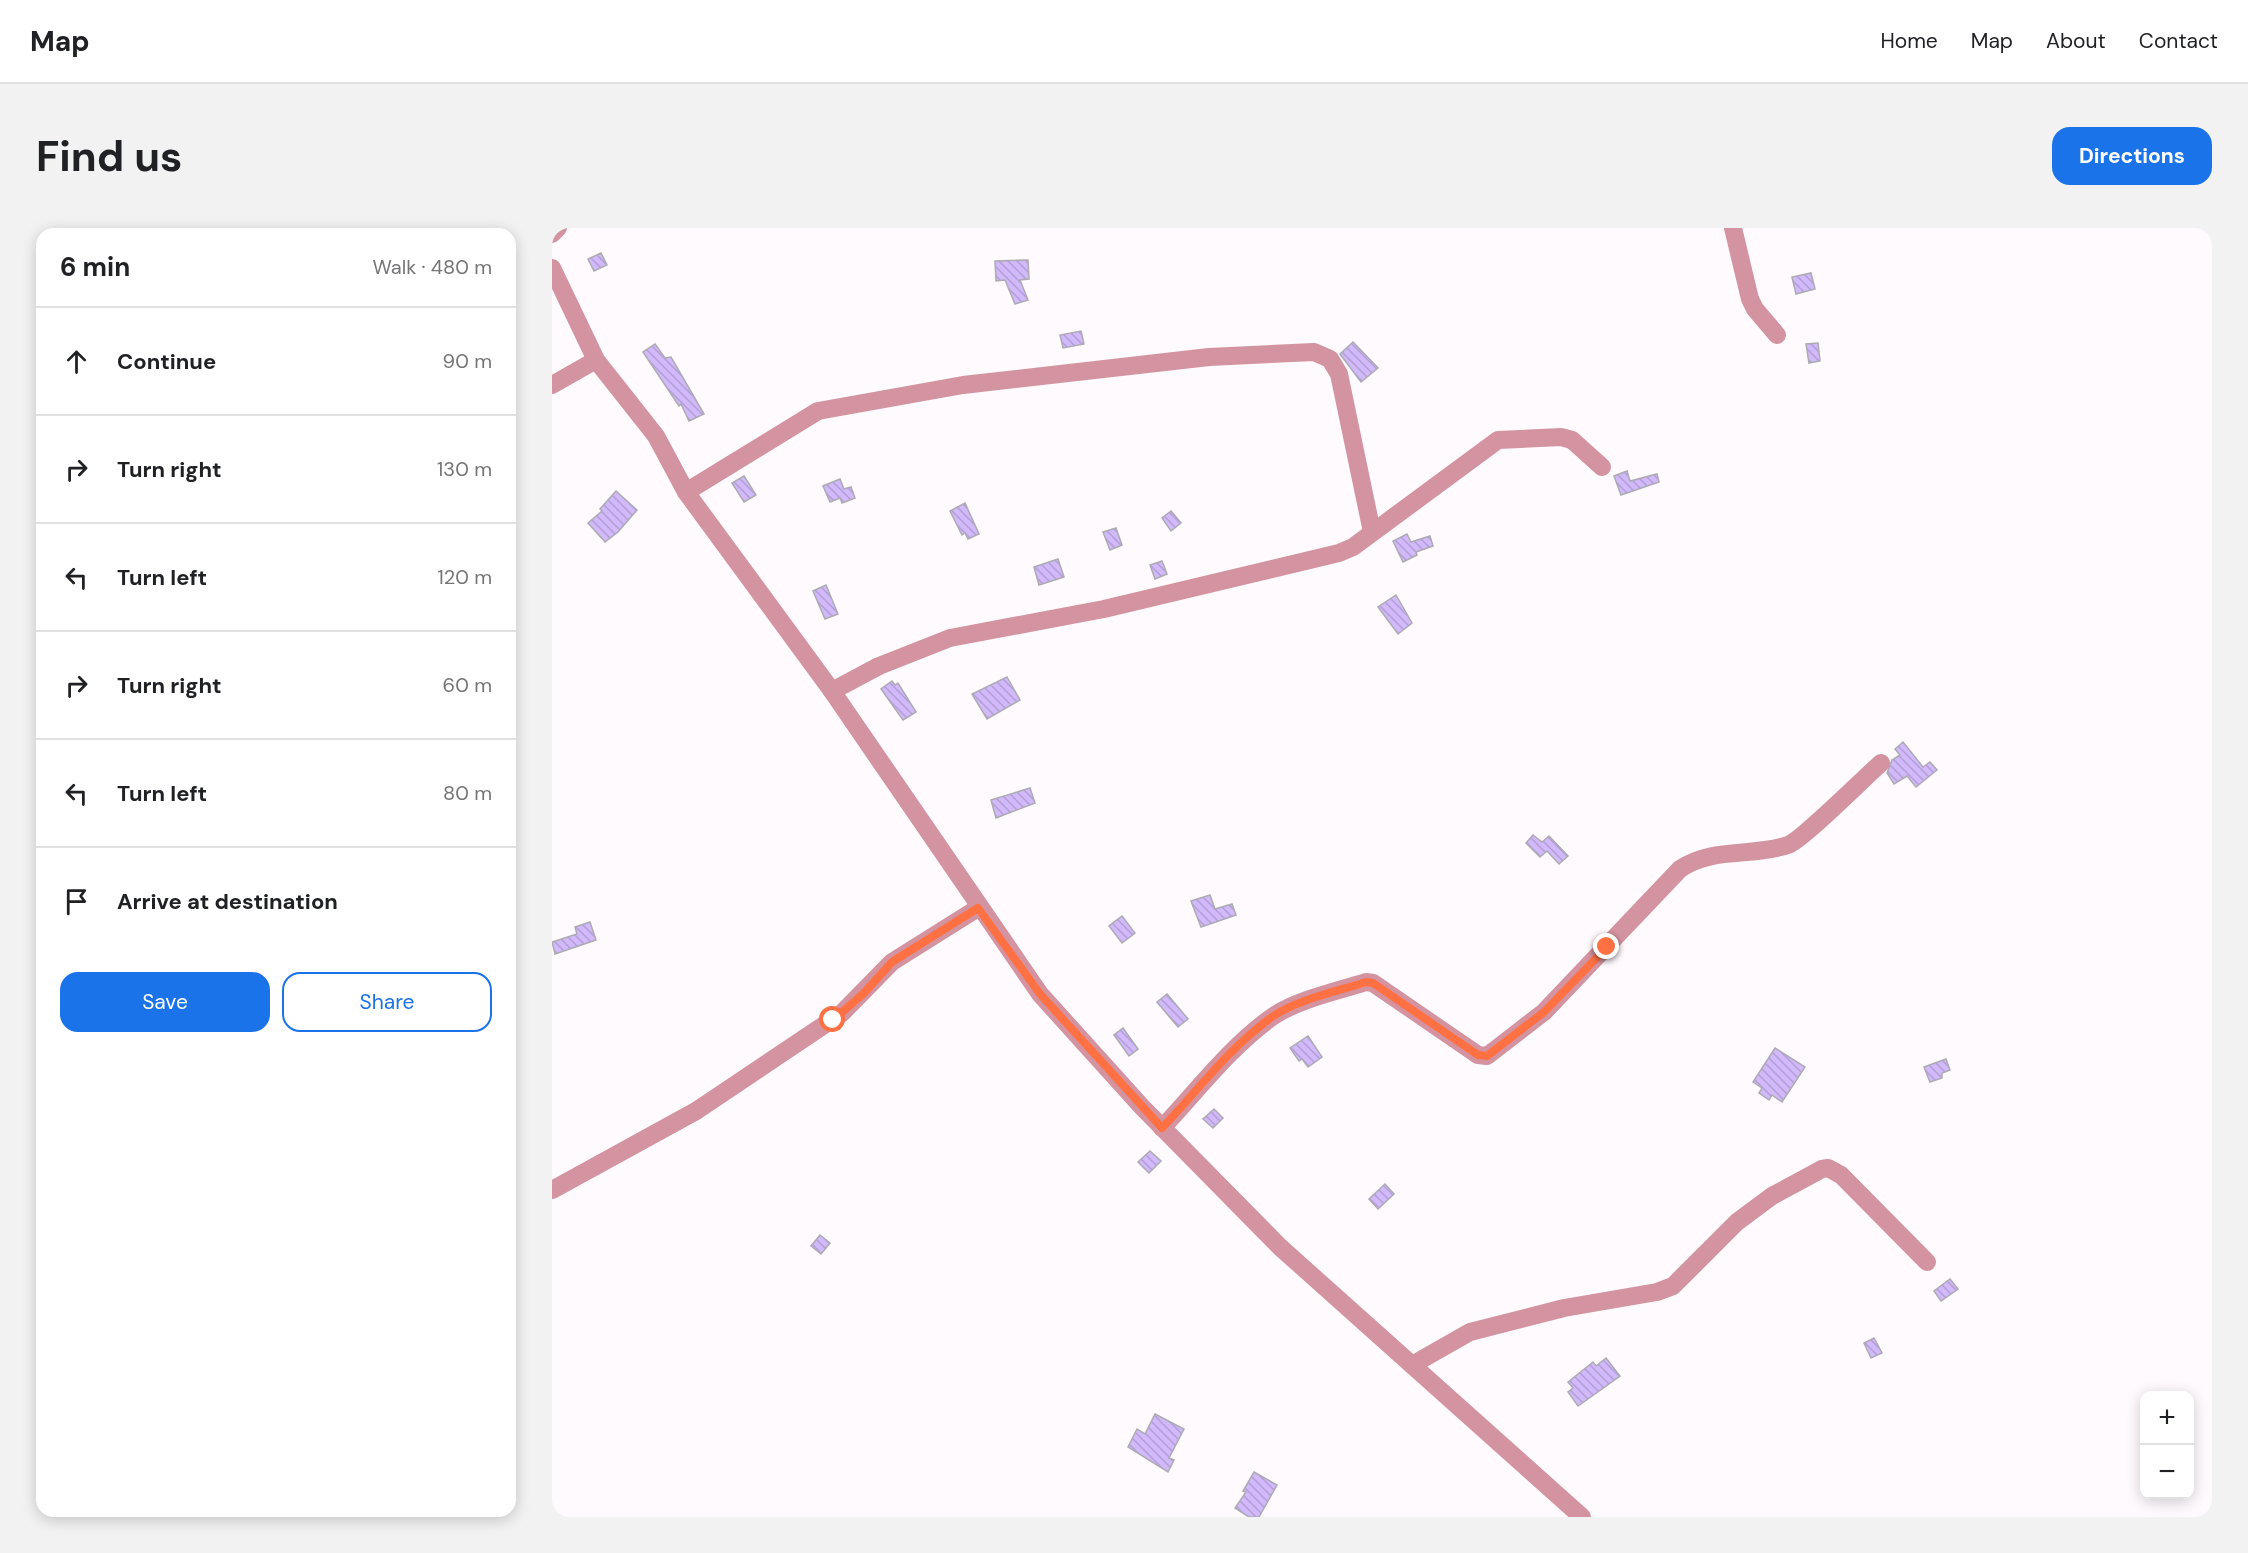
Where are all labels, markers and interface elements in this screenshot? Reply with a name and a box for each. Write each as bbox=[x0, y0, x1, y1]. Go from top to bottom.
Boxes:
text: Map bbox=[30, 23, 90, 60]
text: Home bbox=[1880, 27, 1938, 55]
text: Map bbox=[1971, 27, 2013, 55]
text: About bbox=[2046, 27, 2106, 55]
text: Contact bbox=[2139, 27, 2218, 55]
button: Directions bbox=[2052, 127, 2212, 185]
text: Find us bbox=[36, 129, 182, 184]
text: 6 min bbox=[60, 250, 130, 284]
text: Walk · 480 m bbox=[372, 254, 492, 280]
icon: ahead bbox=[60, 345, 93, 378]
text: Continue bbox=[117, 347, 216, 376]
text: 90 m bbox=[443, 348, 492, 374]
icon: right bbox=[60, 453, 93, 486]
text: Turn right bbox=[117, 455, 222, 484]
text: 130 m bbox=[437, 456, 492, 482]
icon: left bbox=[60, 561, 93, 594]
text: Turn left bbox=[117, 563, 207, 592]
text: 120 m bbox=[438, 564, 492, 590]
icon: right bbox=[60, 669, 93, 702]
text: Turn right bbox=[117, 671, 222, 700]
text: 60 m bbox=[443, 672, 492, 698]
icon: left bbox=[60, 777, 93, 810]
text: Turn left bbox=[117, 779, 207, 808]
text: 80 m bbox=[443, 780, 492, 806]
icon: arrive bbox=[60, 885, 93, 918]
text: Arrive at destination bbox=[117, 887, 338, 916]
route end bbox=[1593, 933, 1619, 959]
button: Save bbox=[60, 972, 270, 1032]
button: Share bbox=[282, 972, 492, 1032]
route start bbox=[819, 1006, 845, 1032]
map controls bbox=[2140, 1391, 2194, 1499]
button: + bbox=[2140, 1391, 2194, 1445]
button: − bbox=[2140, 1445, 2194, 1499]

